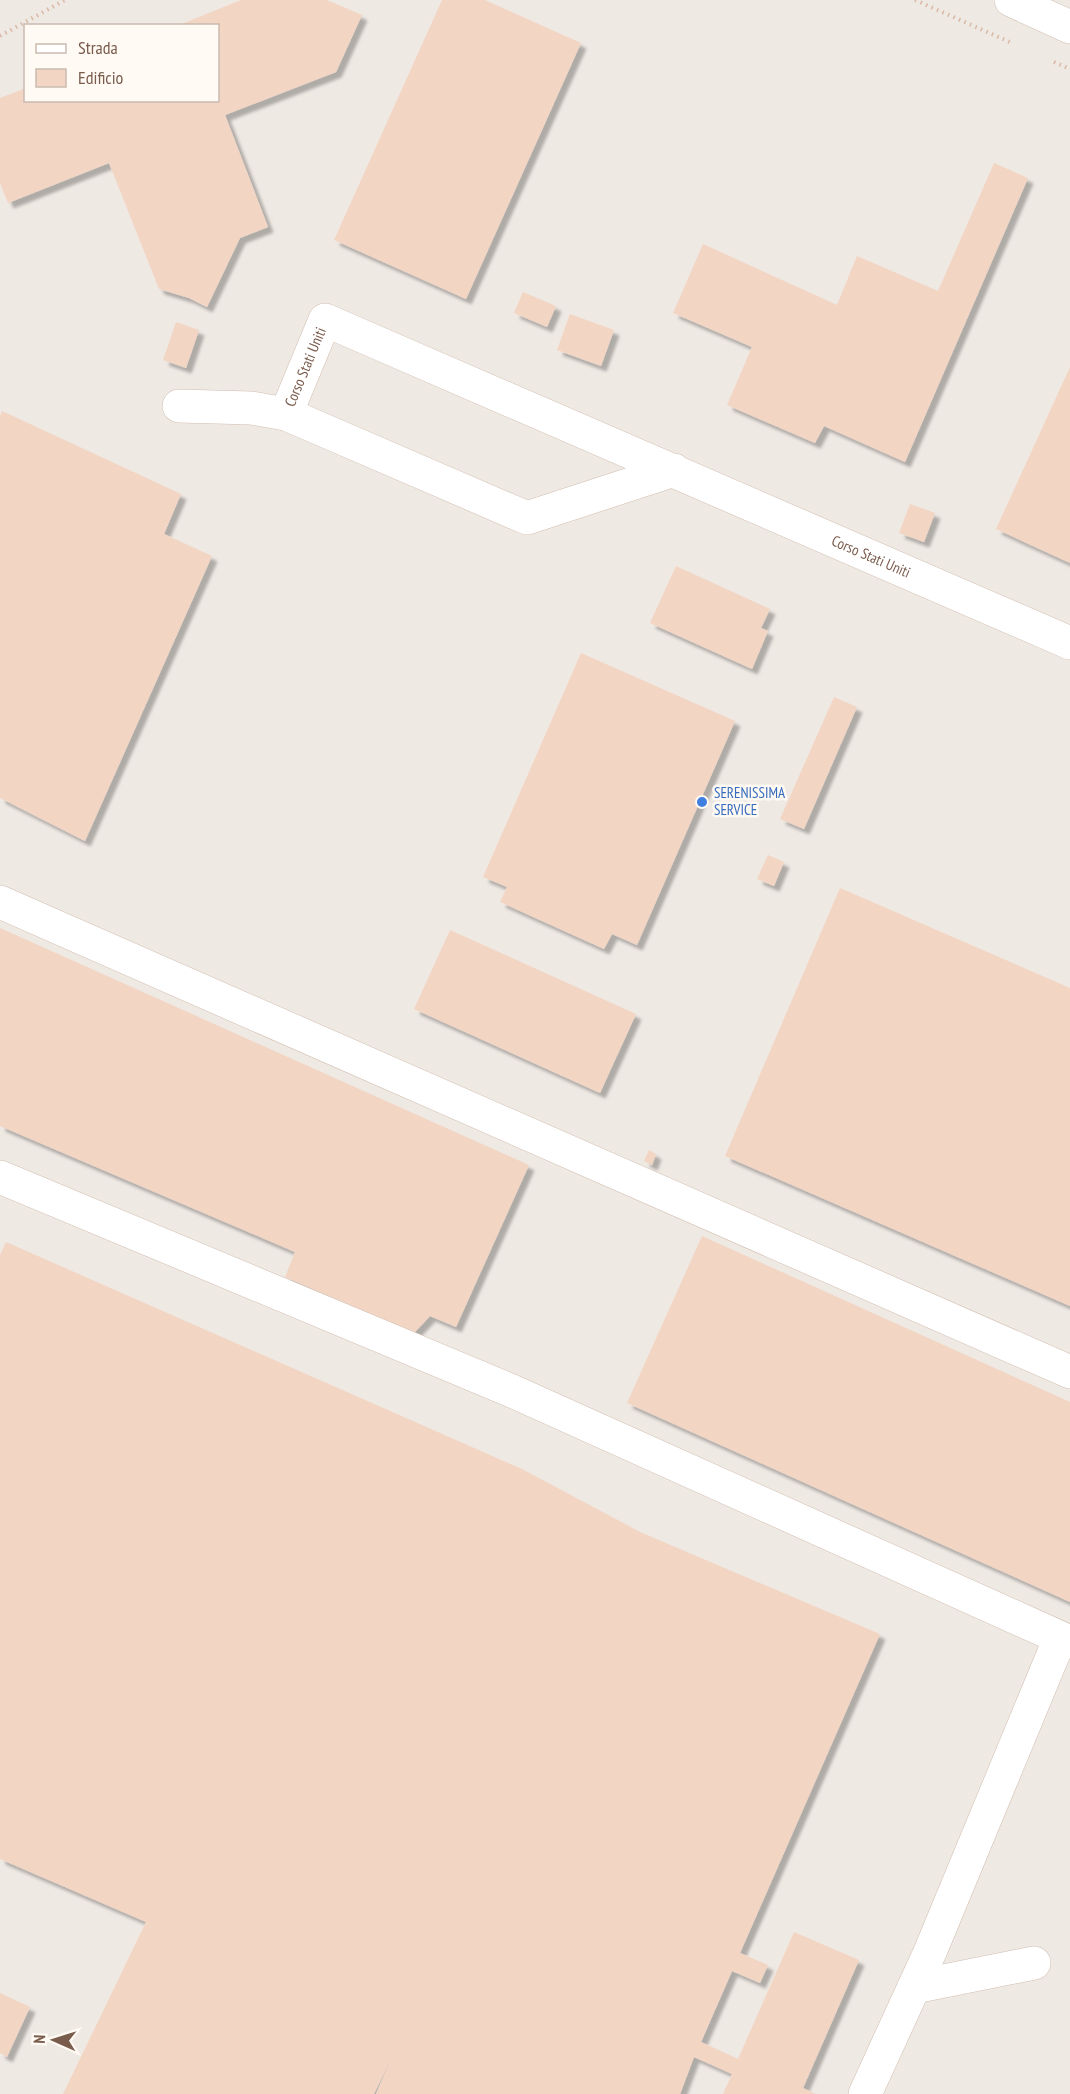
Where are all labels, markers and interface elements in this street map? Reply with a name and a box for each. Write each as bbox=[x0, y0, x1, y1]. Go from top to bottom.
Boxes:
legend bbox=[24, 24, 219, 102]
text: Strada bbox=[78, 36, 118, 59]
text: Edificio bbox=[78, 66, 124, 89]
street label: Corso Stati Uniti bbox=[280, 324, 330, 409]
street label: Corso Stati Uniti bbox=[829, 531, 914, 582]
place label: SERENISSIMA SERVICE bbox=[714, 783, 786, 819]
marker: SERENISSIMA SERVICE bbox=[695, 795, 709, 809]
north arrow bbox=[24, 2010, 84, 2070]
text: N bbox=[29, 2034, 49, 2044]

